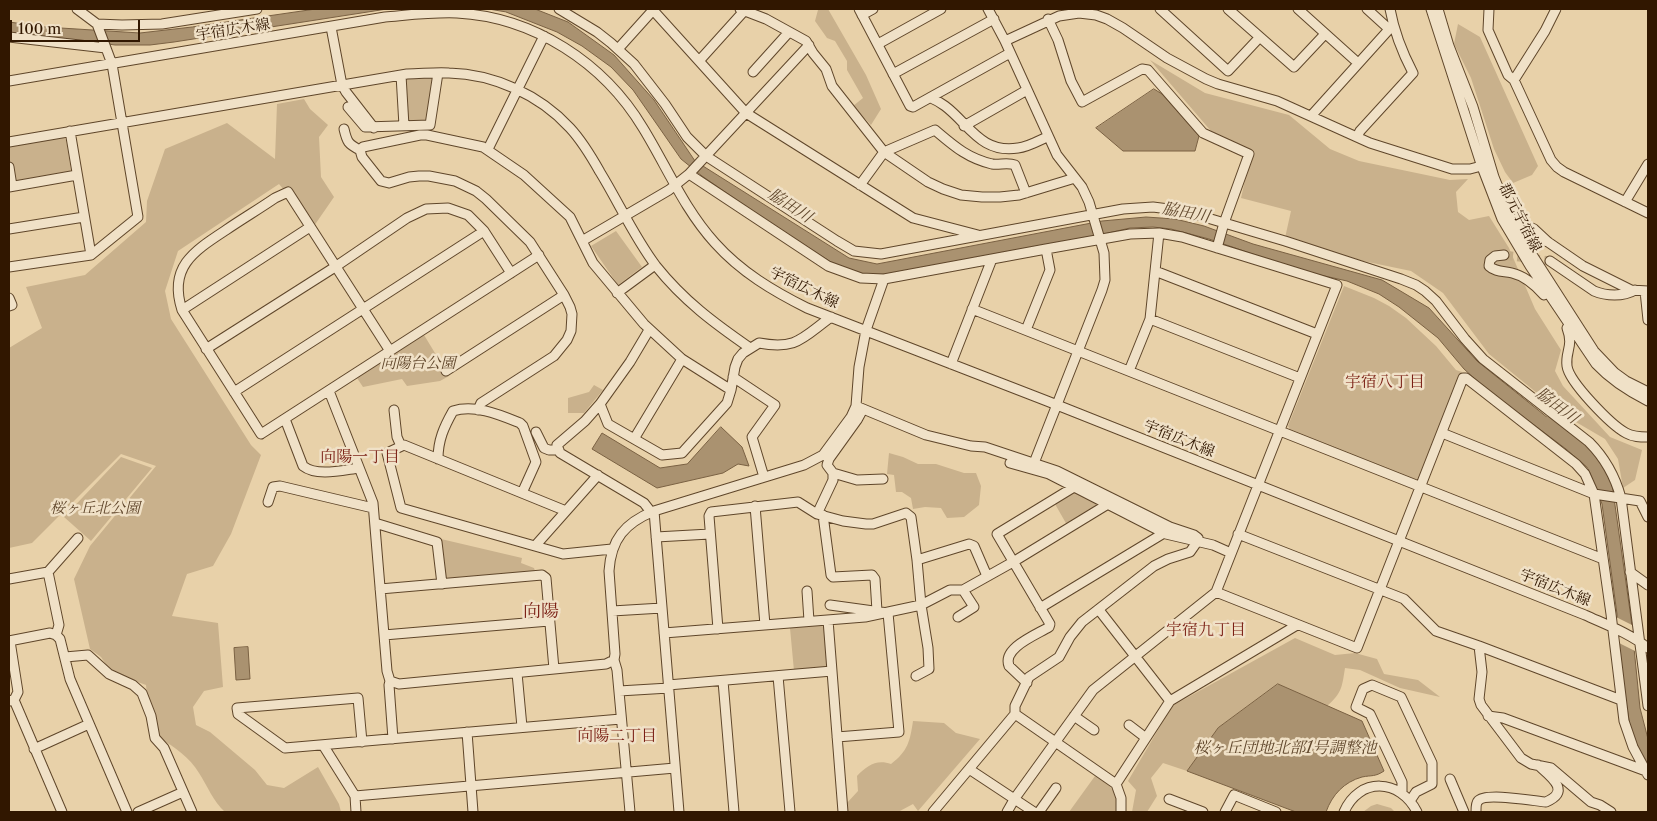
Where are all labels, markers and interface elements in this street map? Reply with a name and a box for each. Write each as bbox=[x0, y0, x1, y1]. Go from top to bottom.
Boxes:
scale bar bbox=[12, 10, 142, 42]
street label: 宇宿広木線 bbox=[195, 15, 271, 45]
text: 100 m bbox=[18, 19, 61, 38]
street label: 郡元宇宿線 bbox=[1495, 181, 1545, 255]
water label: 脇田川 bbox=[765, 185, 815, 227]
water label: 脇田川 bbox=[1161, 199, 1211, 227]
street label: 宇宿広木線 bbox=[766, 263, 842, 313]
park label: 向陽台公園 bbox=[381, 355, 455, 373]
district label: 宇宿八丁目 bbox=[1345, 372, 1425, 392]
water label: 脇田川 bbox=[1532, 384, 1582, 428]
street label: 宇宿広木線 bbox=[1141, 417, 1217, 461]
district label: 向陽一丁目 bbox=[320, 447, 400, 467]
park label: 桜ヶ丘北公園 bbox=[50, 500, 140, 518]
street label: 宇宿広木線 bbox=[1517, 566, 1593, 610]
district label: 向陽 bbox=[523, 601, 559, 623]
district label: 宇宿九丁目 bbox=[1166, 620, 1246, 640]
district label: 向陽二丁目 bbox=[577, 726, 657, 746]
water label: 桜ヶ丘団地北部1号調整池 bbox=[1193, 738, 1377, 758]

